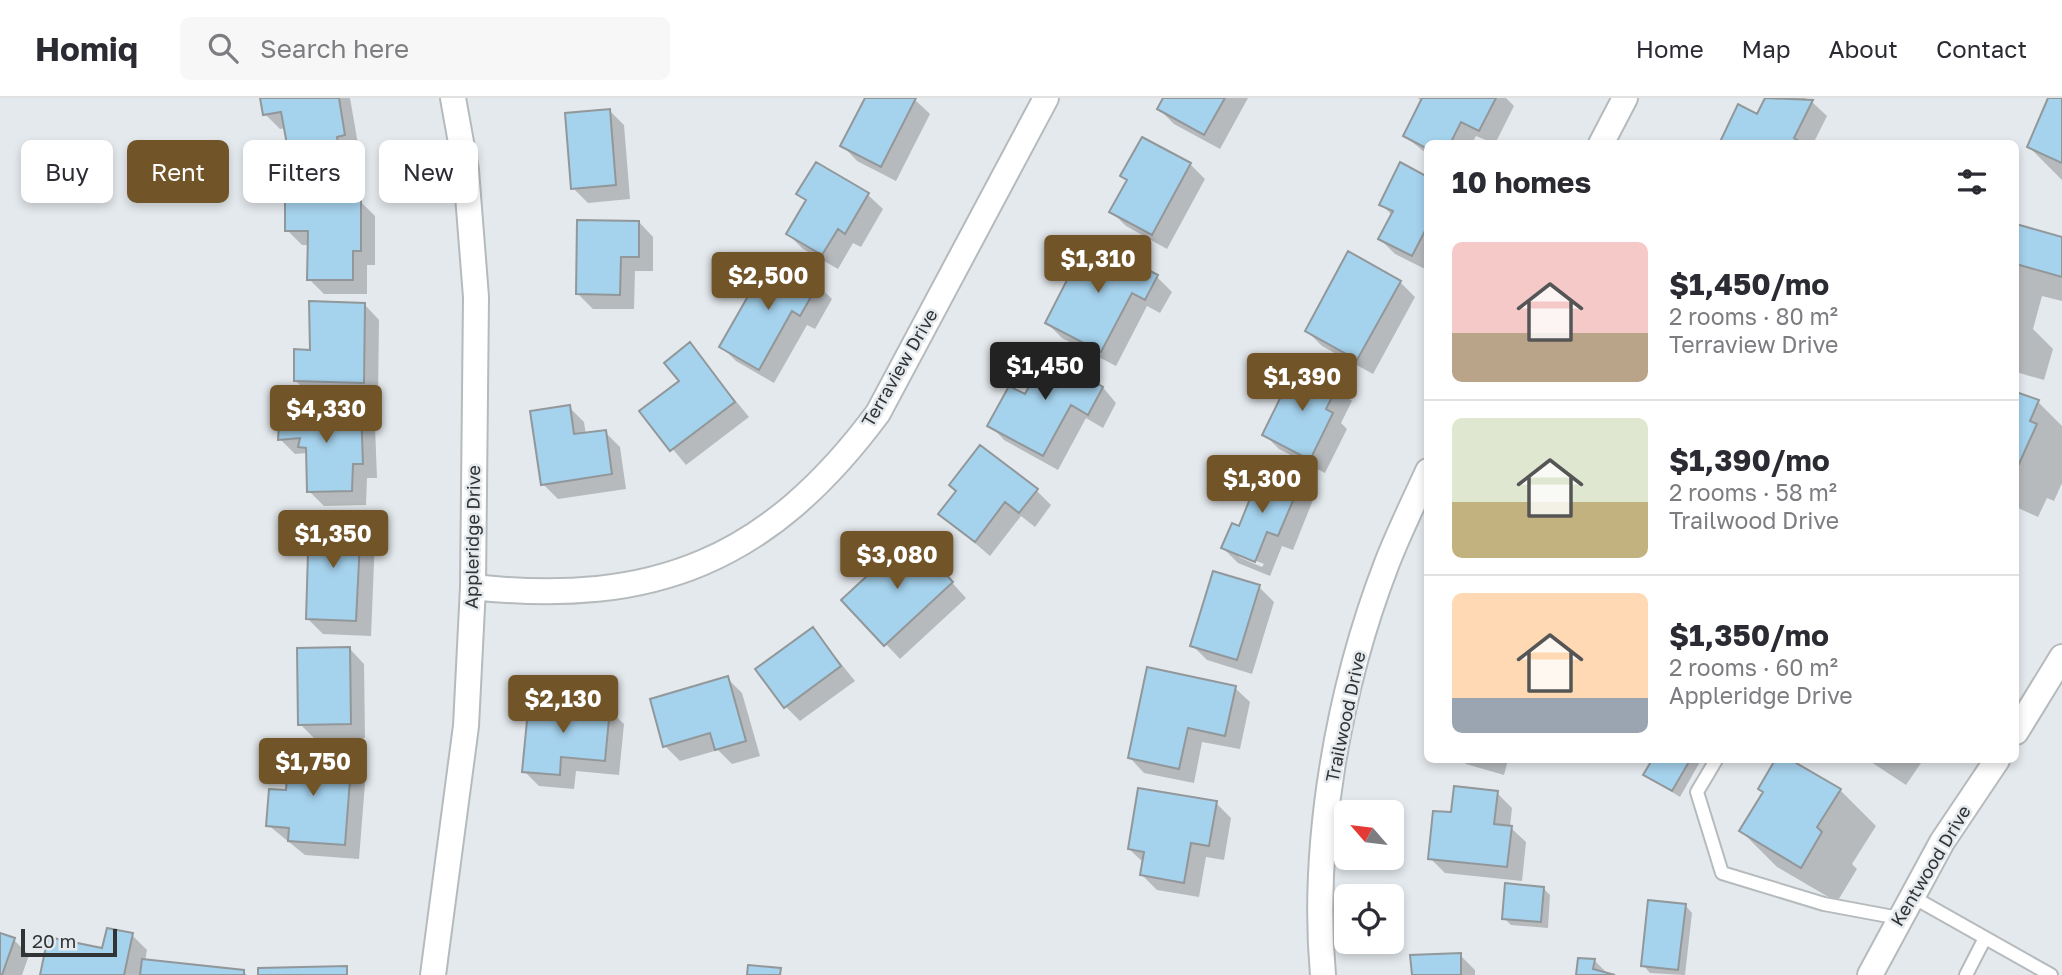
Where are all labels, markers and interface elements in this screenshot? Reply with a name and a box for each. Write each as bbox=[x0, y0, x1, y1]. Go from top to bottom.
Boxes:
search box bbox=[180, 17, 670, 80]
text: Homiq bbox=[35, 29, 138, 68]
icon: search bbox=[204, 29, 242, 67]
text: Search here bbox=[260, 33, 409, 64]
text: Home bbox=[1636, 34, 1704, 63]
text: Map bbox=[1742, 34, 1791, 63]
text: About bbox=[1829, 34, 1898, 63]
text: Contact bbox=[1936, 34, 2027, 63]
chip: Buy bbox=[21, 140, 113, 203]
chip: Rent bbox=[127, 140, 229, 203]
chip: Filters bbox=[243, 140, 365, 203]
chip: New bbox=[379, 140, 478, 203]
icon: filters bbox=[1953, 163, 1991, 201]
text: 10 homes bbox=[1452, 164, 1591, 200]
pin: $1,310 bbox=[1041, 236, 1155, 295]
text: $1,310 bbox=[1060, 244, 1136, 272]
pin: $2,500 bbox=[711, 252, 825, 312]
text: $2,500 bbox=[728, 261, 808, 289]
text: $1,450/mo bbox=[1669, 266, 1829, 302]
icon: home bbox=[1508, 270, 1592, 354]
text: 2 rooms · 80 m² bbox=[1669, 302, 1838, 330]
street label: Terraview Drive bbox=[856, 305, 942, 430]
text: Terraview Drive bbox=[1669, 330, 1838, 358]
pin: $1,450 bbox=[988, 342, 1102, 402]
text: $1,450 bbox=[1006, 351, 1084, 379]
pin: $1,390 bbox=[1245, 354, 1359, 413]
text: $1,390 bbox=[1263, 362, 1341, 390]
pin: $4,330 bbox=[269, 386, 383, 445]
text: $4,330 bbox=[286, 394, 366, 422]
text: $1,390/mo bbox=[1669, 442, 1830, 478]
icon: home bbox=[1508, 446, 1592, 530]
pin: $1,300 bbox=[1205, 456, 1319, 515]
text: $1,300 bbox=[1223, 464, 1301, 492]
street label: Appleridge Drive bbox=[460, 465, 484, 609]
text: 2 rooms · 58 m² bbox=[1669, 478, 1837, 506]
text: Trailwood Drive bbox=[1669, 506, 1839, 534]
pin: $1,350 bbox=[276, 510, 390, 570]
text: $1,350 bbox=[294, 519, 372, 547]
pin: $3,080 bbox=[840, 532, 954, 591]
text: $3,080 bbox=[856, 540, 938, 568]
text: $1,350/mo bbox=[1669, 617, 1829, 653]
icon: home bbox=[1508, 621, 1592, 705]
street label: Trailwood Drive bbox=[1320, 649, 1370, 784]
text: 2 rooms · 60 m² bbox=[1669, 653, 1838, 681]
pin: $2,130 bbox=[506, 676, 620, 735]
text: Appleridge Drive bbox=[1669, 681, 1853, 709]
text: $2,130 bbox=[524, 684, 602, 712]
pin: $1,750 bbox=[256, 738, 370, 798]
text: $1,750 bbox=[275, 747, 351, 775]
north arrow bbox=[1334, 800, 1404, 870]
map controls bbox=[1334, 800, 1404, 954]
street label: Kentwood Drive bbox=[1885, 801, 1975, 930]
button: locate bbox=[1334, 884, 1404, 954]
scale bar bbox=[21, 926, 117, 958]
text: 20 m bbox=[32, 929, 76, 952]

